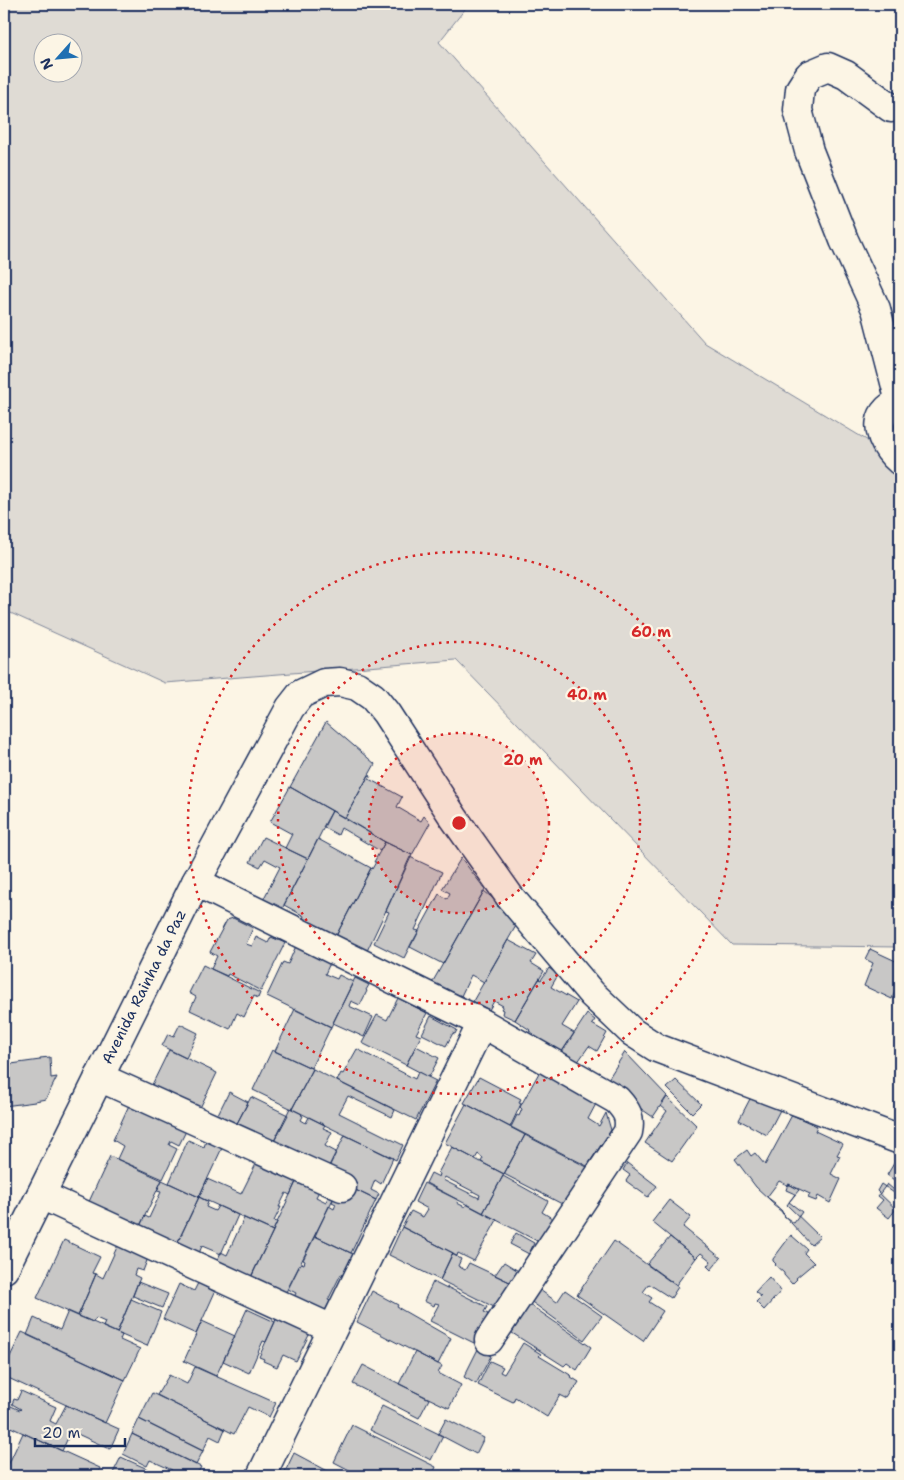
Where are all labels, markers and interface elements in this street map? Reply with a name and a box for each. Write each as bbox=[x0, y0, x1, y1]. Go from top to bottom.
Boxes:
north arrow bbox=[32, 32, 82, 82]
text: N bbox=[36, 55, 57, 73]
text: 60 m bbox=[631, 622, 671, 642]
text: 40 m bbox=[567, 685, 607, 705]
text: 20 m bbox=[503, 750, 543, 770]
centre of rings bbox=[450, 814, 468, 832]
street label: Avenida Rainha da Paz bbox=[97, 906, 191, 1068]
scale bar bbox=[35, 1415, 125, 1447]
text: 20 m bbox=[42, 1423, 81, 1443]

